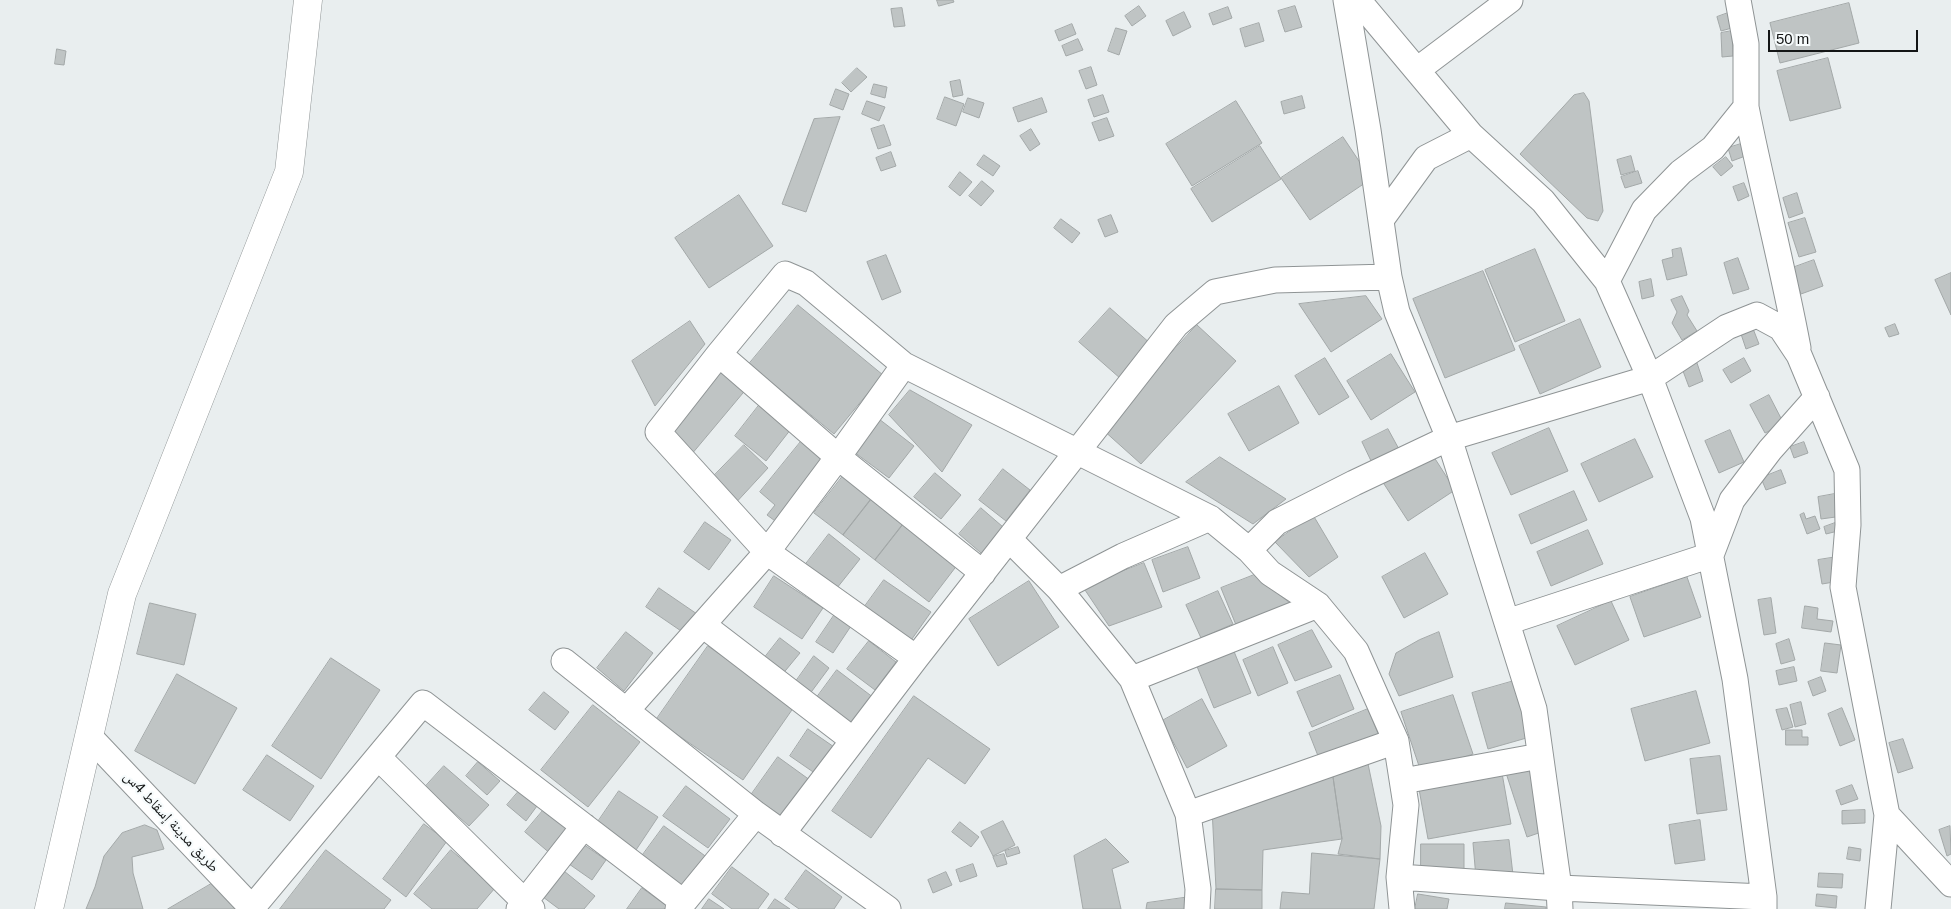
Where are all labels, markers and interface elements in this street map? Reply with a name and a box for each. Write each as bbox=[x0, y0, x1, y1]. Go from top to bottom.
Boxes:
scale bar bbox=[1771, 20, 1921, 52]
text: 50 m bbox=[1776, 30, 1809, 47]
street label: طريق مدينة إسقاط 4س bbox=[120, 768, 222, 876]

